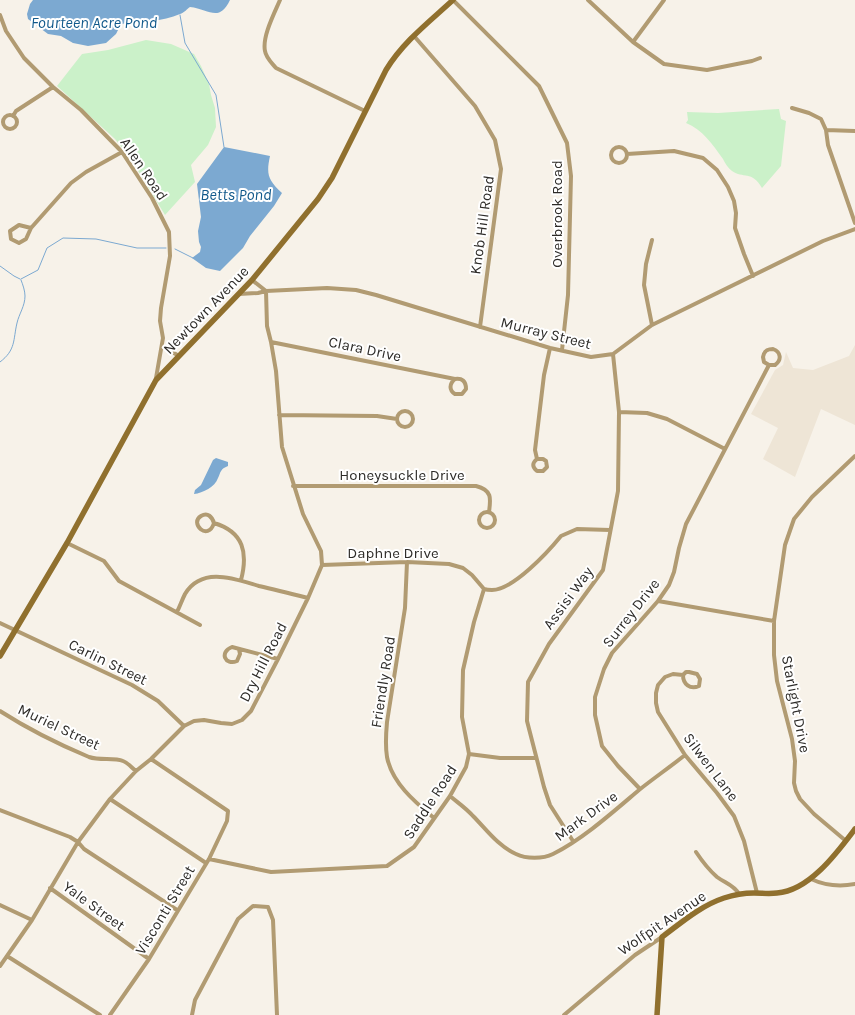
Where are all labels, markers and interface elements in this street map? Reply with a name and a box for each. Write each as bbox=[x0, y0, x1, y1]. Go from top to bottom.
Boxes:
water label: Fourteen Acre Pond bbox=[31, 13, 158, 32]
street label: Allen Road bbox=[116, 134, 172, 204]
street label: Overbrook Road bbox=[548, 160, 566, 268]
street label: Knob Hill Road bbox=[466, 174, 498, 276]
water label: Betts Pond bbox=[200, 185, 272, 204]
street label: Newtown Avenue bbox=[159, 262, 253, 358]
street label: Murray Street bbox=[499, 313, 593, 353]
street label: Clara Drive bbox=[327, 333, 403, 365]
street label: Honeysuckle Drive bbox=[339, 466, 465, 484]
street label: Daphne Drive bbox=[347, 544, 439, 562]
street label: Assisi Way bbox=[539, 563, 597, 633]
street label: Surrey Drive bbox=[599, 575, 663, 651]
street label: Dry Hill Road bbox=[235, 619, 291, 705]
street label: Carlin Street bbox=[66, 635, 151, 689]
street label: Friendly Road bbox=[367, 635, 399, 729]
street label: Starlight Drive bbox=[778, 654, 814, 754]
street label: Muriel Street bbox=[15, 700, 103, 754]
street label: Silwen Lane bbox=[679, 729, 743, 805]
street label: Saddle Road bbox=[399, 761, 461, 843]
street label: Mark Drive bbox=[551, 787, 621, 845]
street label: Visconti Street bbox=[131, 862, 199, 958]
street label: Yale Street bbox=[59, 877, 129, 935]
street label: Wolfpit Avenue bbox=[615, 887, 709, 959]

